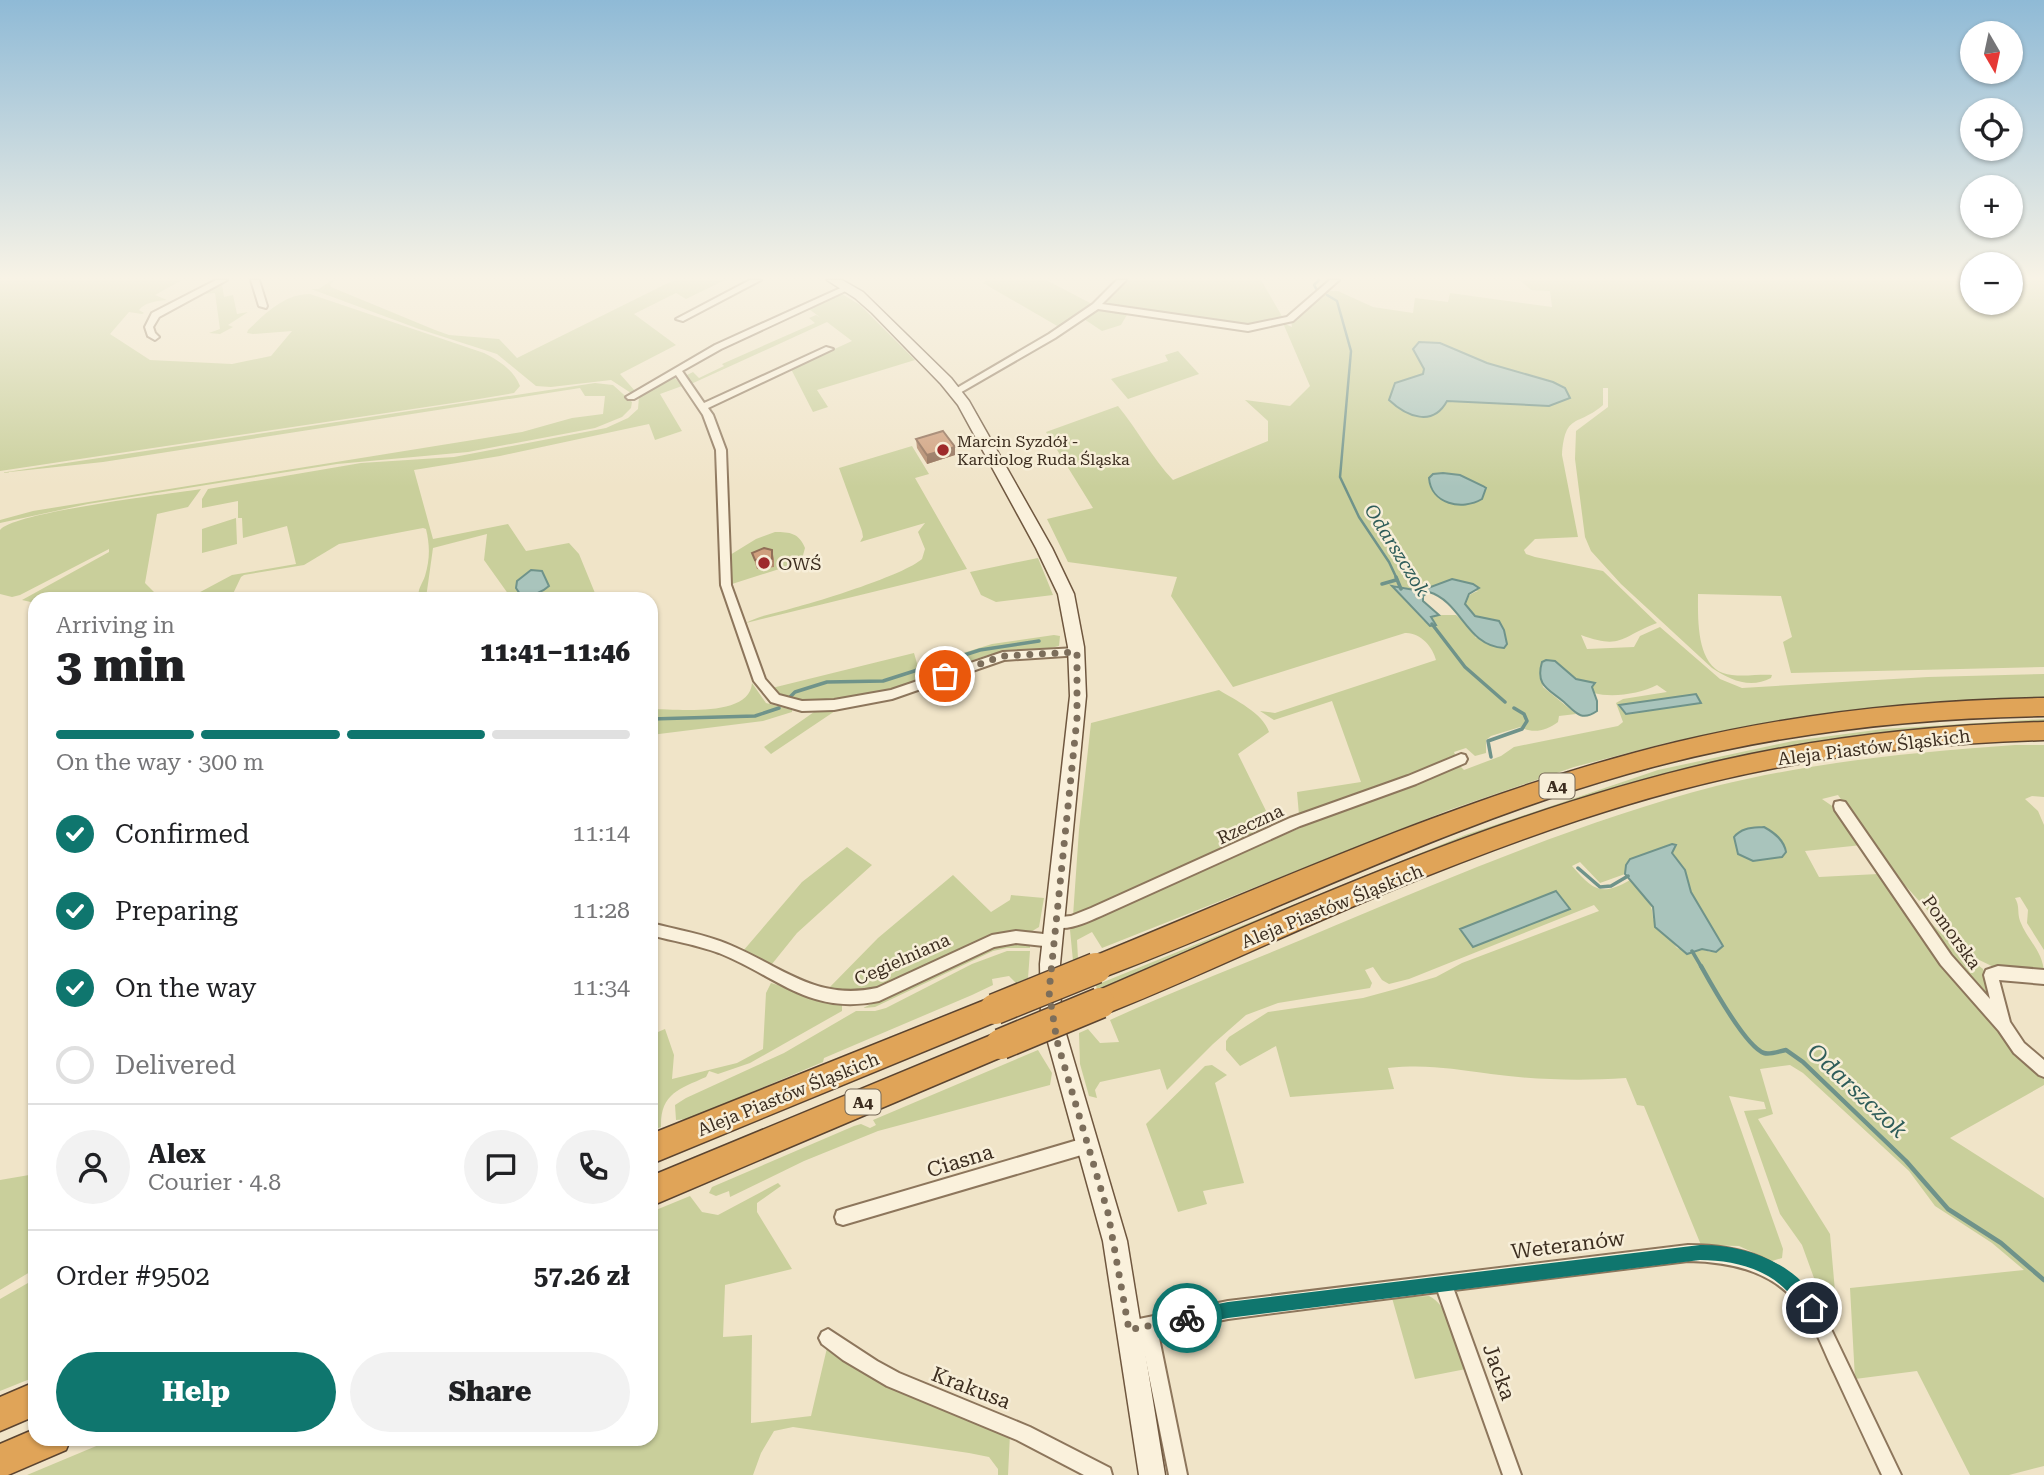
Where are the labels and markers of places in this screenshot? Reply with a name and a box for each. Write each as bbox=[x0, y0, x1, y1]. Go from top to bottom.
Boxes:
place label: Marcin Syzdół - Kardiolog Ruda Śląska bbox=[957, 432, 1130, 469]
marker: Marcin Syzdół - Kardiolog Ruda Śląska bbox=[935, 442, 951, 458]
place label: OWŚ bbox=[778, 553, 822, 574]
marker: OWŚ bbox=[756, 555, 772, 571]
pin bbox=[915, 646, 975, 706]
pin bbox=[1782, 1278, 1842, 1338]

